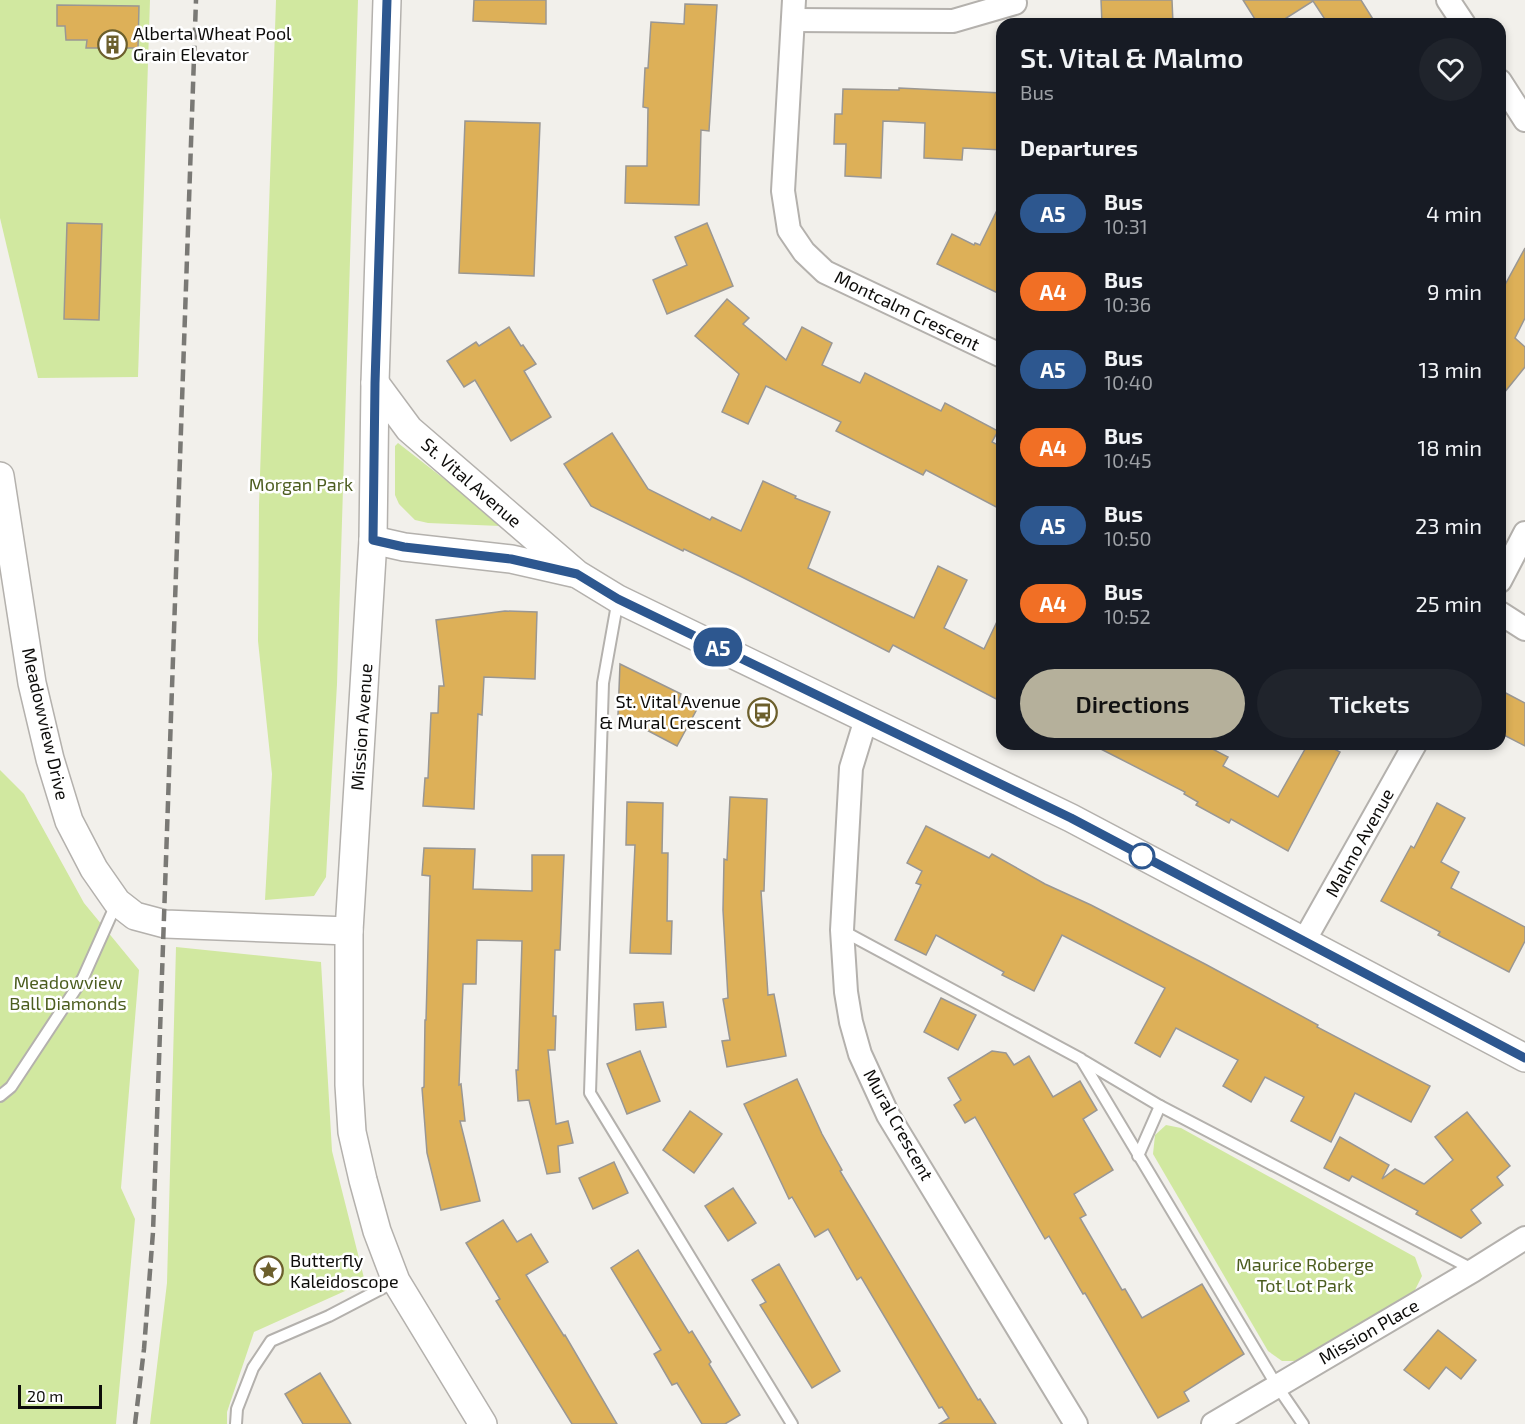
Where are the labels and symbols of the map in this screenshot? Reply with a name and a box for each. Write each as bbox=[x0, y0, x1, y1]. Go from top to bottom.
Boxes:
place label: Alberta Wheat Pool Grain Elevator bbox=[133, 22, 292, 65]
building icon: Alberta Wheat Pool Grain Elevator bbox=[96, 28, 128, 60]
street label: Montcalm Crescent bbox=[831, 265, 984, 355]
street label: St. Vital Avenue bbox=[417, 433, 526, 532]
park label: Morgan Park bbox=[249, 473, 353, 495]
line badge: A5 bbox=[691, 628, 745, 666]
street label: Meadowview Drive bbox=[18, 646, 74, 802]
street label: Mission Avenue bbox=[346, 663, 376, 791]
place label: St. Vital Avenue & Mural Crescent bbox=[599, 690, 741, 733]
bus stop icon: St. Vital Avenue & Mural Crescent bbox=[746, 696, 778, 728]
street label: Malmo Avenue bbox=[1320, 784, 1398, 901]
unlabelled marker bbox=[1129, 843, 1155, 869]
park label: Meadowview Ball Diamonds bbox=[9, 971, 127, 1014]
street label: Mural Crescent bbox=[859, 1065, 939, 1184]
place label: Butterfly Kaleidoscope bbox=[290, 1249, 399, 1292]
park label: Maurice Roberge Tot Lot Park bbox=[1236, 1253, 1374, 1296]
place icon: Butterfly Kaleidoscope bbox=[253, 1255, 285, 1287]
street label: Mission Place bbox=[1315, 1294, 1422, 1369]
scale bar bbox=[18, 1382, 102, 1410]

